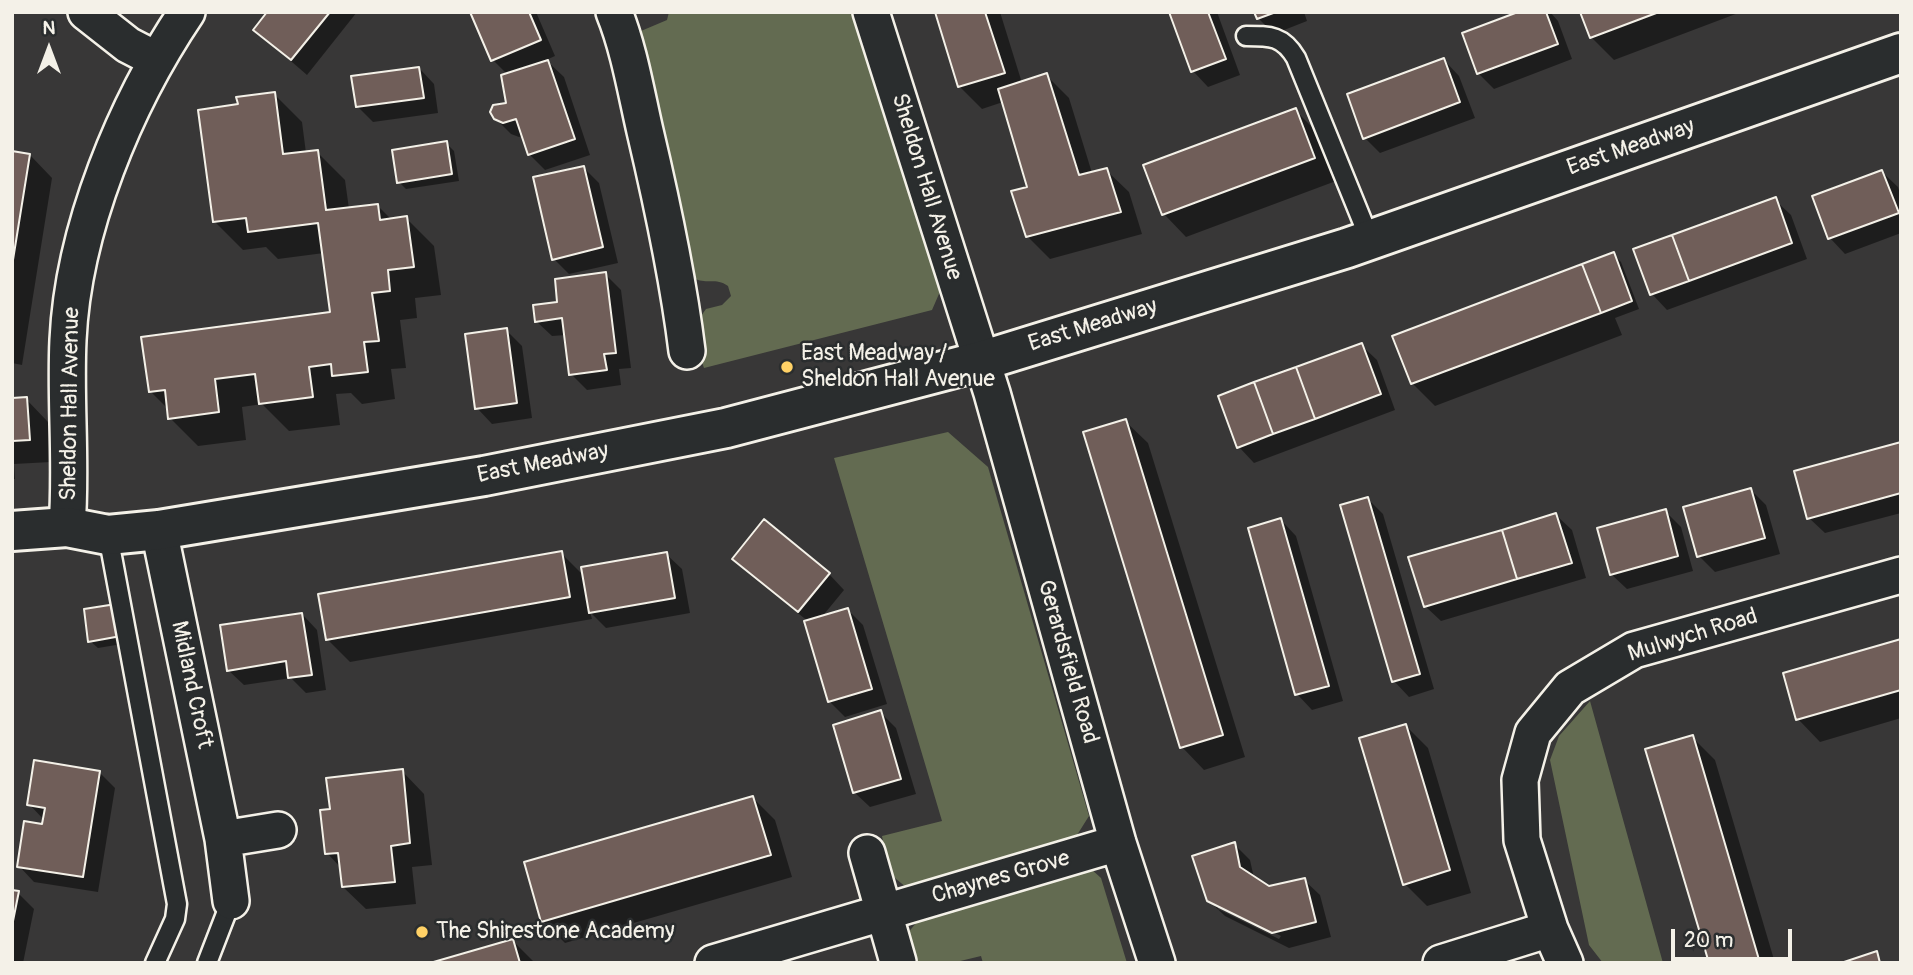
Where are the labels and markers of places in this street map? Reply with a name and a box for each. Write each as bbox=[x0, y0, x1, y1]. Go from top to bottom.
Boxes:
place label: East Meadway / Sheldon Hall Avenue bbox=[801, 340, 995, 394]
marker: East Meadway / Sheldon Hall Avenue bbox=[779, 359, 795, 375]
place label: The Shirestone Academy bbox=[436, 918, 675, 946]
marker: The Shirestone Academy bbox=[414, 924, 430, 940]

